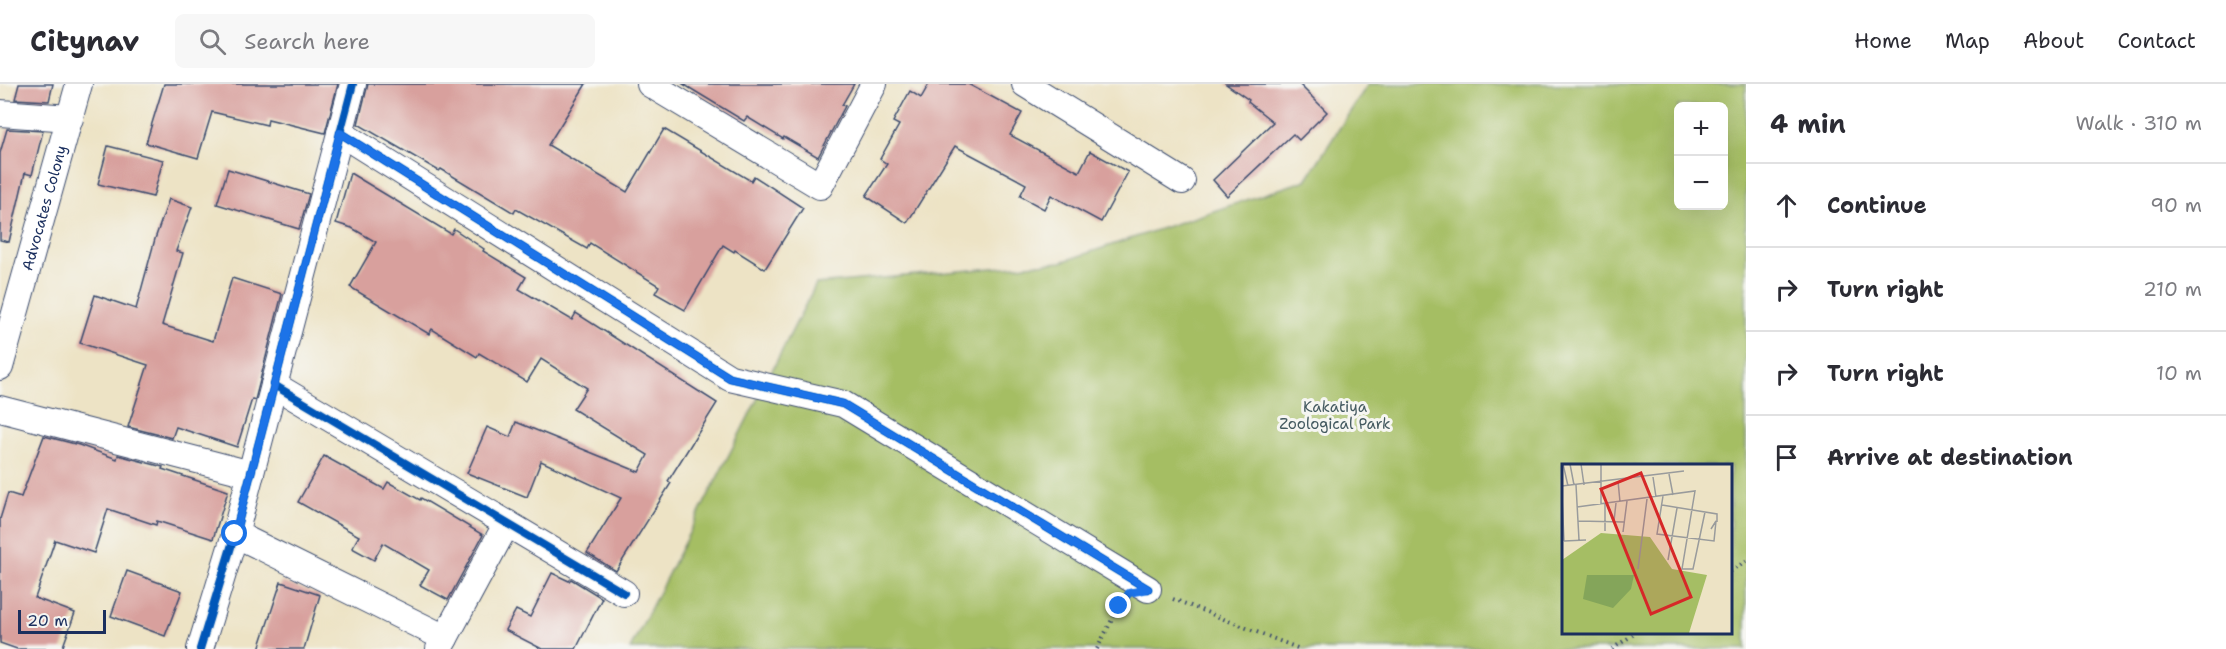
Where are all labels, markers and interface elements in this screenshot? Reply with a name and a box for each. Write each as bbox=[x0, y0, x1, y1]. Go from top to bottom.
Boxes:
search box bbox=[175, 14, 595, 68]
text: Citynav bbox=[30, 22, 139, 60]
icon: search bbox=[196, 25, 229, 58]
text: Search here bbox=[244, 27, 370, 56]
text: Home bbox=[1854, 27, 1912, 55]
text: Map bbox=[1945, 27, 1990, 55]
text: About bbox=[2023, 27, 2084, 55]
text: Contact bbox=[2117, 27, 2196, 55]
map controls bbox=[1674, 102, 1728, 210]
button: + bbox=[1674, 102, 1728, 156]
text: 4 min bbox=[1770, 106, 1846, 141]
text: Walk · 310 m bbox=[2076, 110, 2202, 136]
street label: Advocates Colony bbox=[17, 143, 71, 273]
button: − bbox=[1674, 156, 1728, 210]
icon: ahead bbox=[1770, 189, 1803, 222]
text: Continue bbox=[1827, 191, 1927, 220]
text: 90 m bbox=[2150, 192, 2202, 218]
icon: right bbox=[1770, 273, 1803, 306]
text: Turn right bbox=[1827, 275, 1944, 304]
text: 210 m bbox=[2143, 276, 2202, 302]
icon: right bbox=[1770, 357, 1803, 390]
text: Turn right bbox=[1827, 359, 1944, 388]
text: 10 m bbox=[2156, 360, 2202, 386]
park label: Kakatiya Zoological Park bbox=[1279, 397, 1391, 434]
icon: arrive bbox=[1770, 441, 1803, 474]
text: Arrive at destination bbox=[1827, 443, 2073, 472]
inset map bbox=[1562, 464, 1731, 634]
route start bbox=[221, 520, 247, 546]
route end bbox=[1105, 592, 1131, 618]
scale bar bbox=[18, 607, 106, 634]
text: 20 m bbox=[27, 610, 68, 631]

